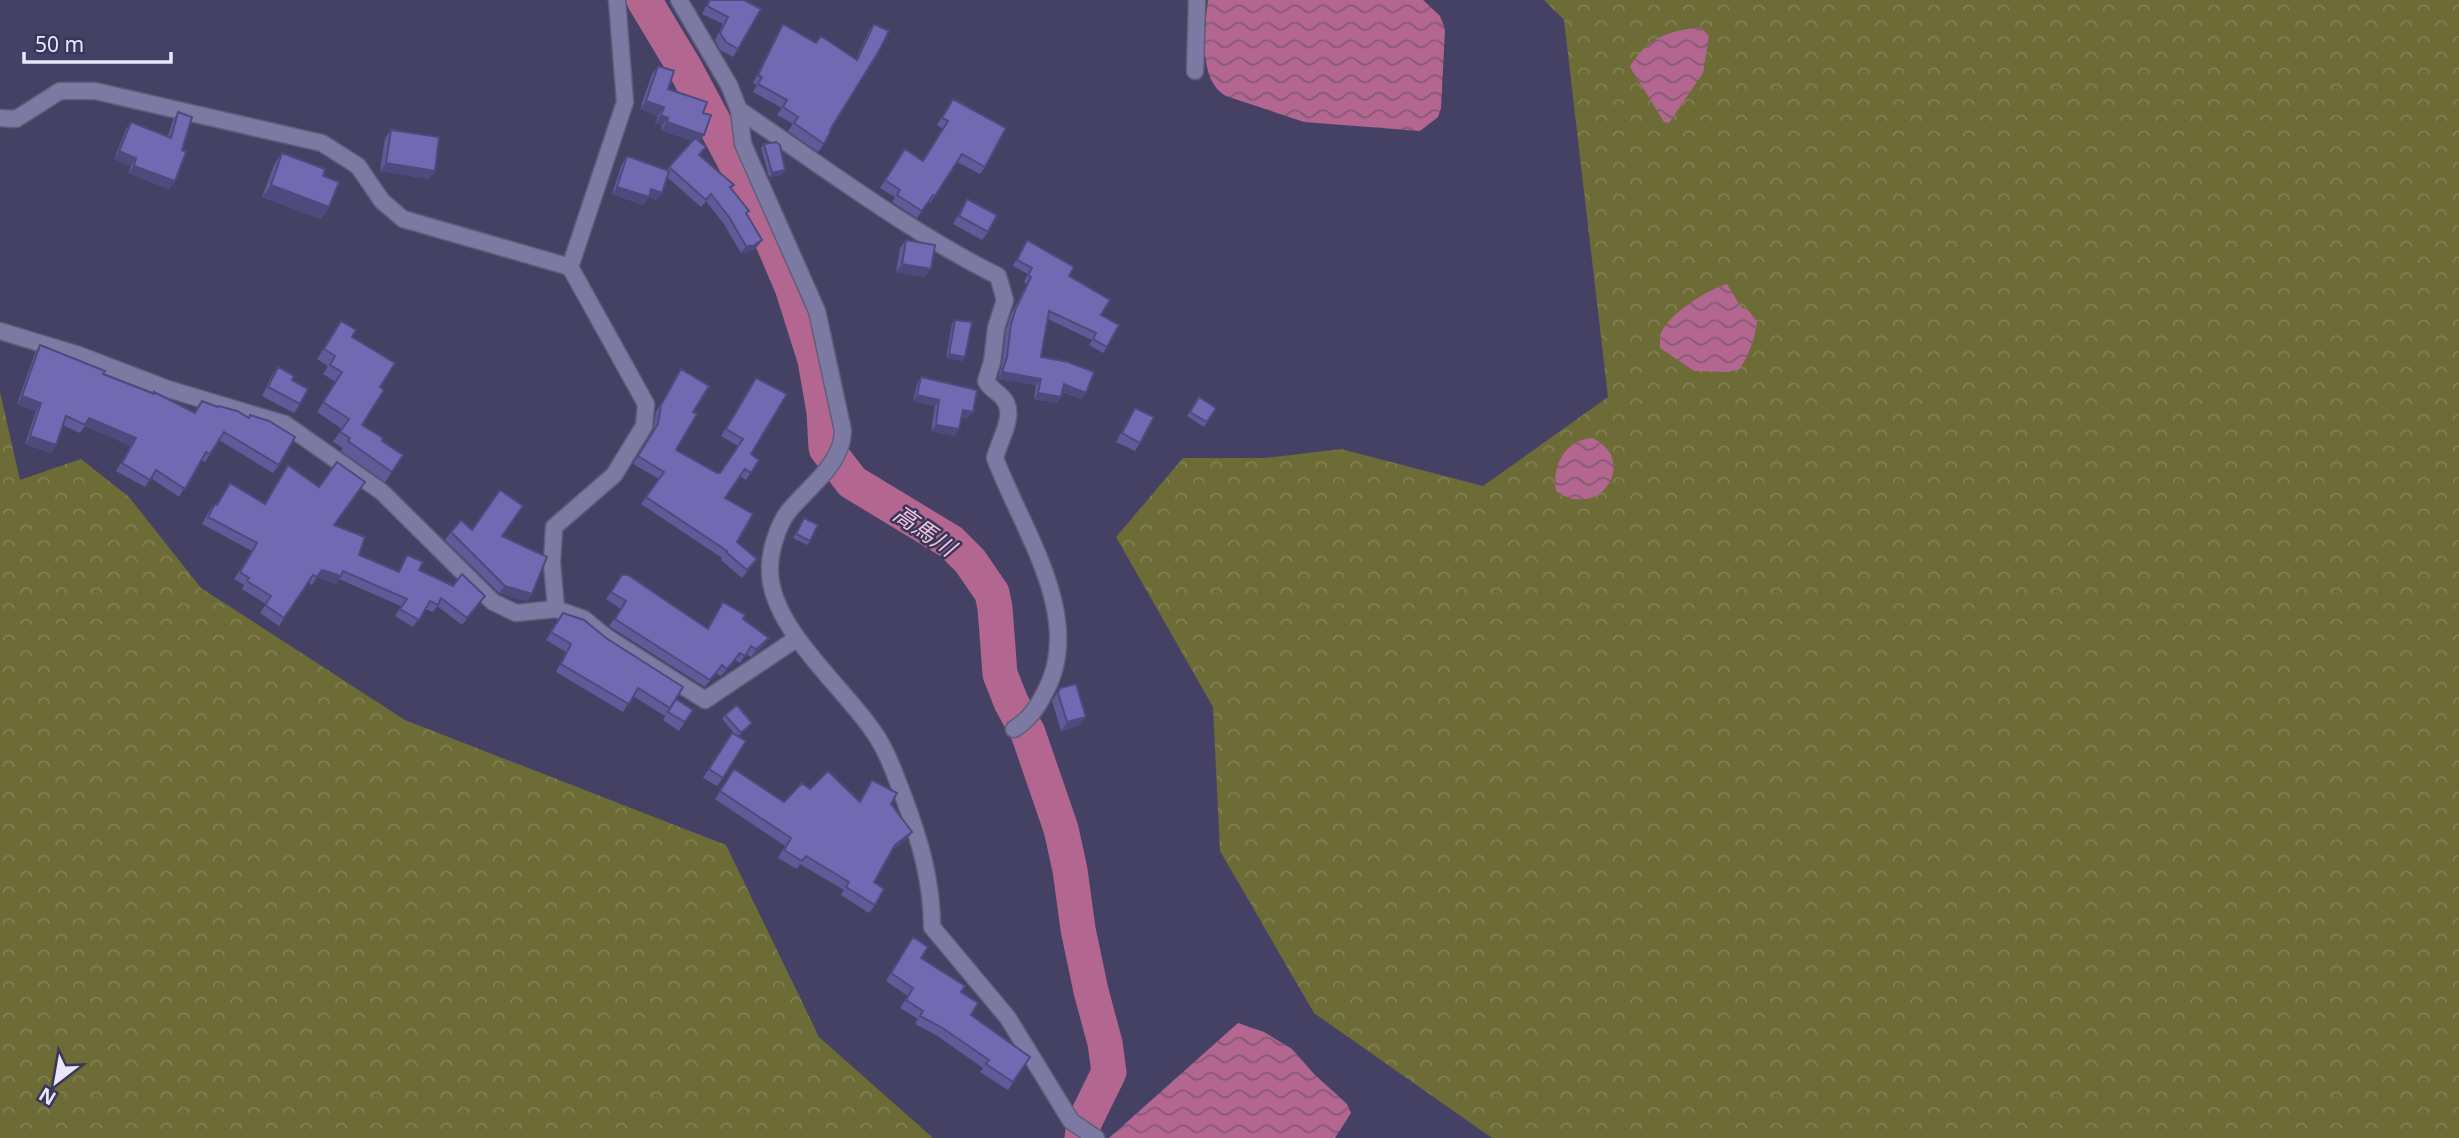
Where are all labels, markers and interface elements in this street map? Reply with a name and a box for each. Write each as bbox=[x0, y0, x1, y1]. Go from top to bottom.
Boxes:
scale bar bbox=[24, 21, 172, 65]
text: 50 m bbox=[35, 30, 84, 58]
water label: 高馬川 bbox=[888, 497, 965, 565]
north arrow bbox=[21, 1047, 91, 1117]
text: N bbox=[34, 1081, 61, 1112]

